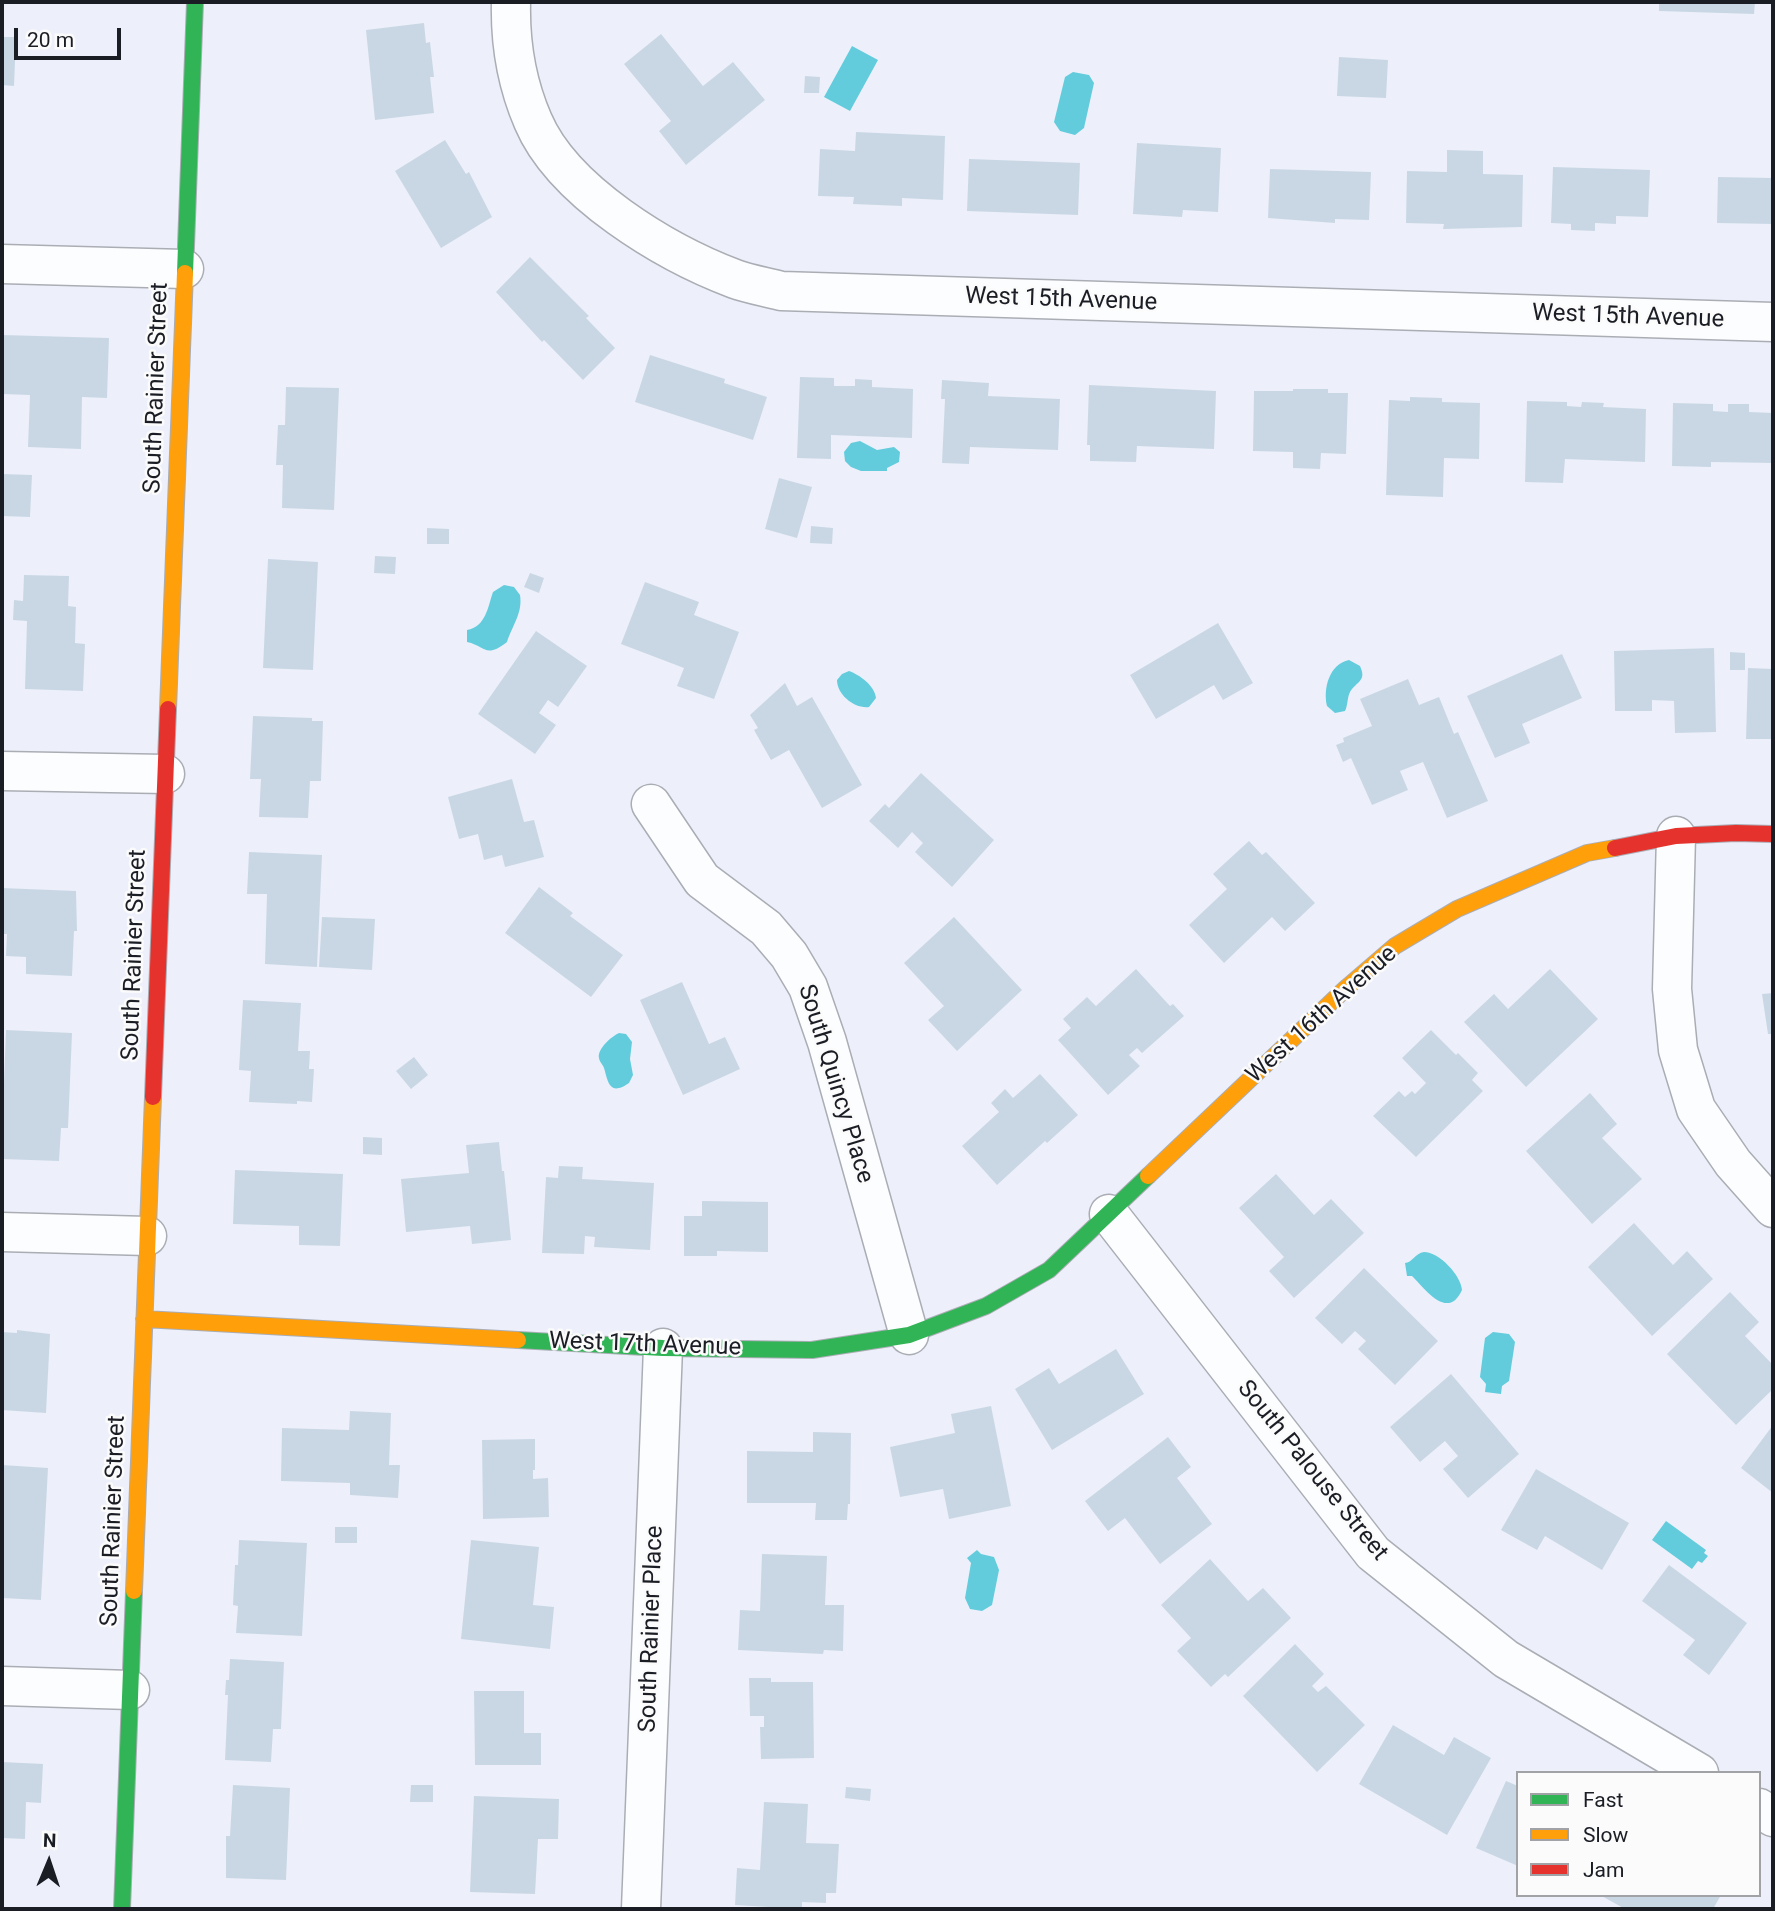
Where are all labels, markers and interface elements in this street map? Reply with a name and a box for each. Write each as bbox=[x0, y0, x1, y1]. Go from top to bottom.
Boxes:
scale bar bbox=[18, 14, 124, 58]
text: 20 m bbox=[27, 28, 74, 52]
street label: South Rainier Street bbox=[139, 282, 175, 494]
street label: West 15th Avenue bbox=[964, 282, 1158, 318]
street label: West 15th Avenue bbox=[1531, 299, 1725, 335]
street label: South Rainier Street bbox=[117, 849, 153, 1061]
street label: West 16th Avenue bbox=[1241, 940, 1403, 1090]
street label: South Quincy Place bbox=[791, 981, 879, 1187]
street label: West 17th Avenue bbox=[548, 1327, 742, 1363]
street label: South Palouse Street bbox=[1231, 1375, 1393, 1567]
street label: South Rainier Street bbox=[96, 1415, 132, 1627]
street label: South Rainier Place bbox=[634, 1525, 670, 1733]
legend bbox=[1516, 1771, 1761, 1897]
text: Fast bbox=[1583, 1788, 1623, 1812]
text: Slow bbox=[1583, 1823, 1628, 1847]
north arrow bbox=[14, 1827, 84, 1897]
text: N bbox=[43, 1829, 57, 1852]
text: Jam bbox=[1583, 1858, 1624, 1882]

